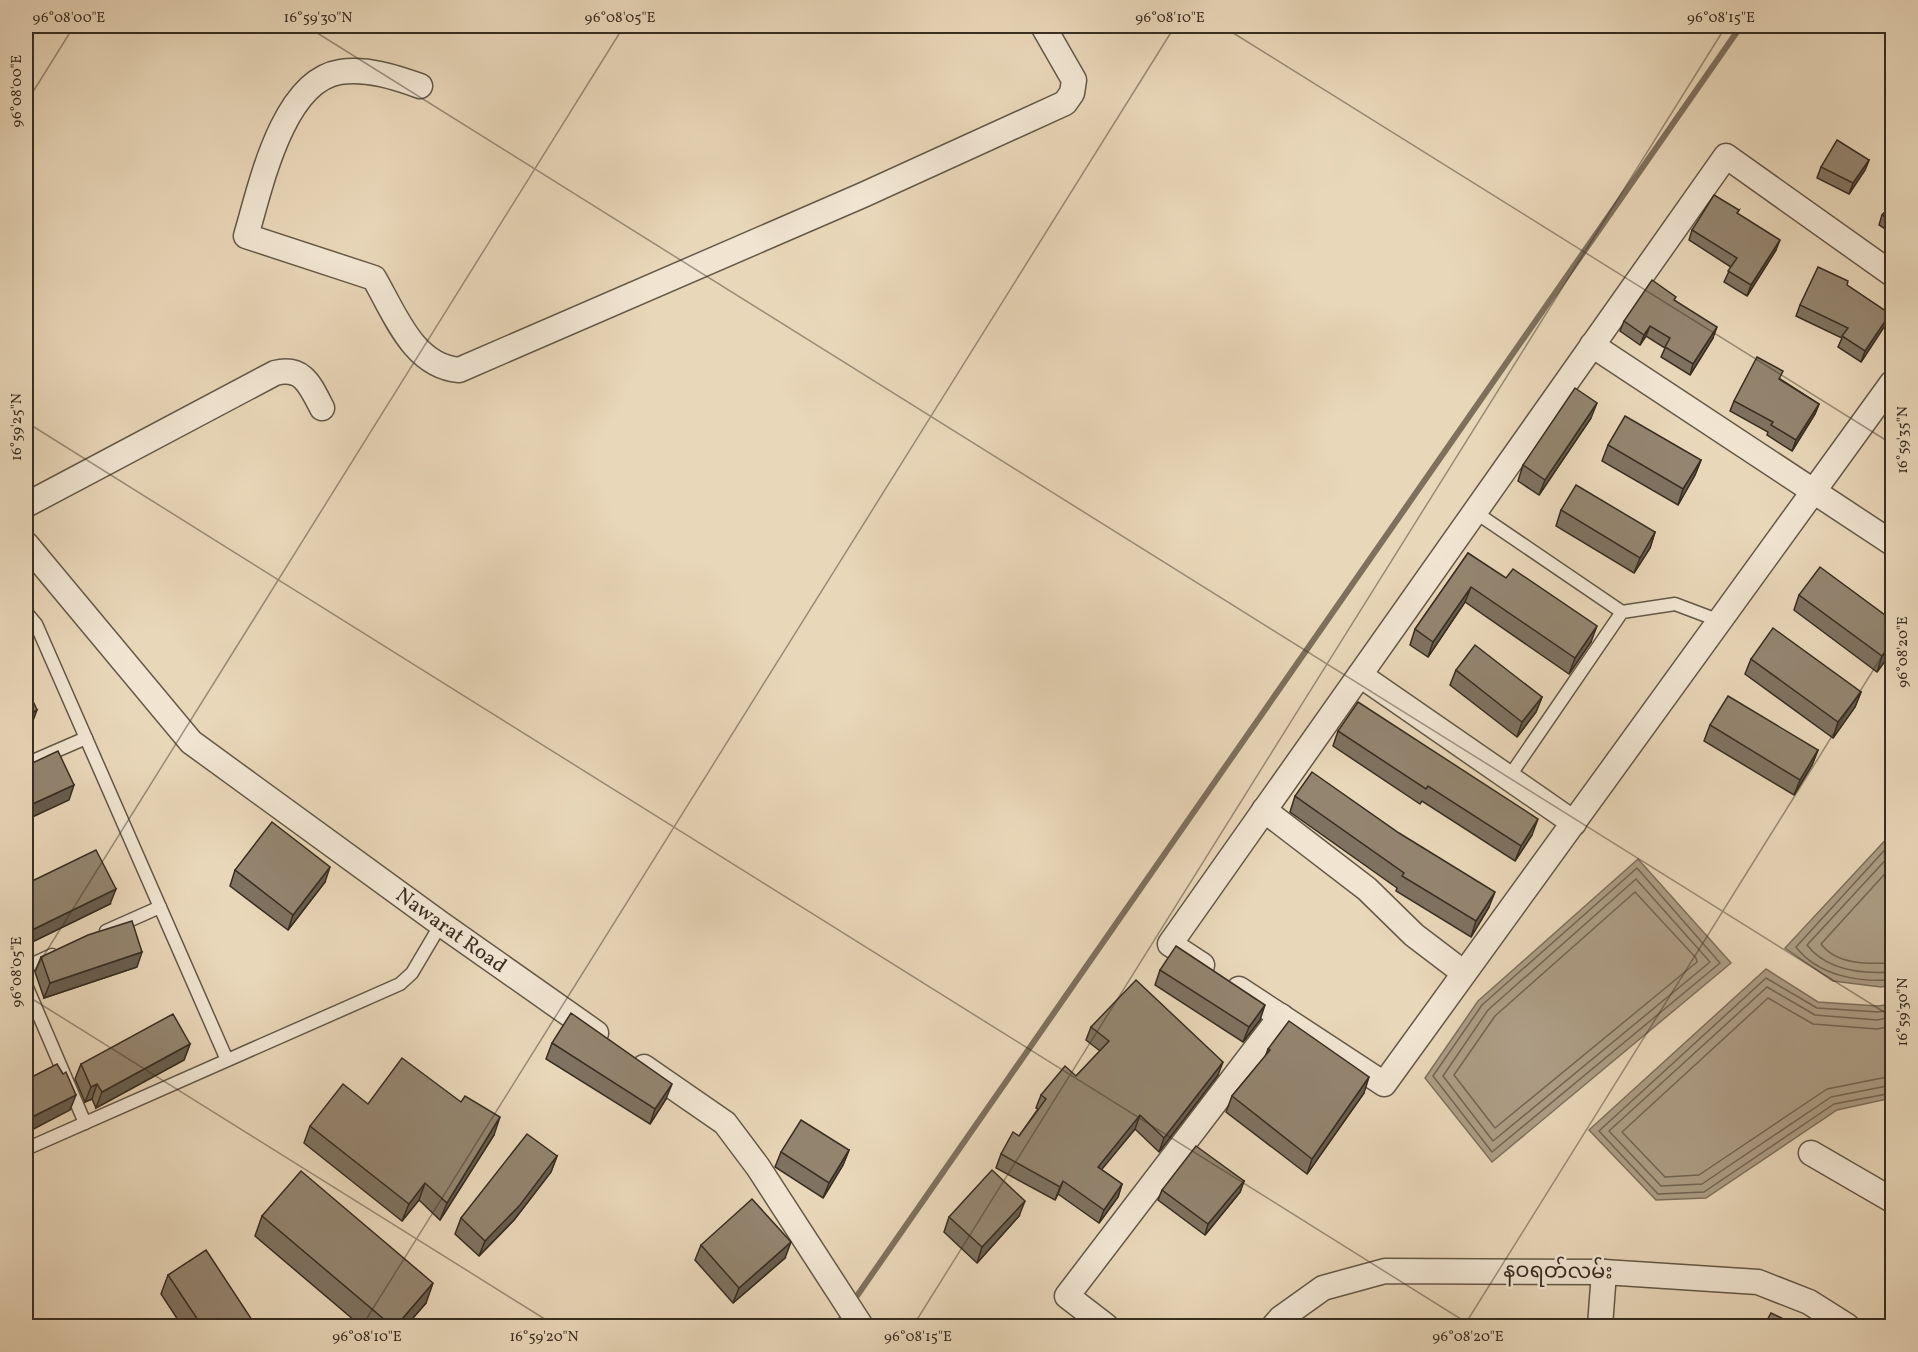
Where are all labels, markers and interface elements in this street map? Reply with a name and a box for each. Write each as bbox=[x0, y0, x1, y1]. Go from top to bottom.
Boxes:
text: 96°08'00"E bbox=[33, 8, 105, 29]
text: 16°59'30"N bbox=[284, 8, 352, 29]
text: 96°08'05"E bbox=[585, 8, 655, 29]
text: 96°08'10"E bbox=[1135, 8, 1205, 29]
text: 96°08'15"E bbox=[1687, 8, 1755, 29]
text: 96°08'00"E bbox=[7, 55, 28, 127]
text: 16°59'25"N bbox=[7, 393, 28, 461]
text: 16°59'35"N bbox=[1893, 406, 1914, 474]
text: 96°08'20"E bbox=[1893, 616, 1914, 688]
street label: Nawarat Road bbox=[390, 881, 512, 980]
text: 96°08'05"E bbox=[7, 937, 28, 1007]
text: 16°59'30"N bbox=[1893, 978, 1914, 1046]
street label: နဝရတ်လမ်း bbox=[1503, 1254, 1613, 1288]
text: 96°08'10"E bbox=[332, 1327, 402, 1348]
text: 16°59'20"N bbox=[509, 1327, 579, 1348]
text: 96°08'15"E bbox=[884, 1327, 952, 1348]
text: 96°08'20"E bbox=[1432, 1327, 1504, 1348]

